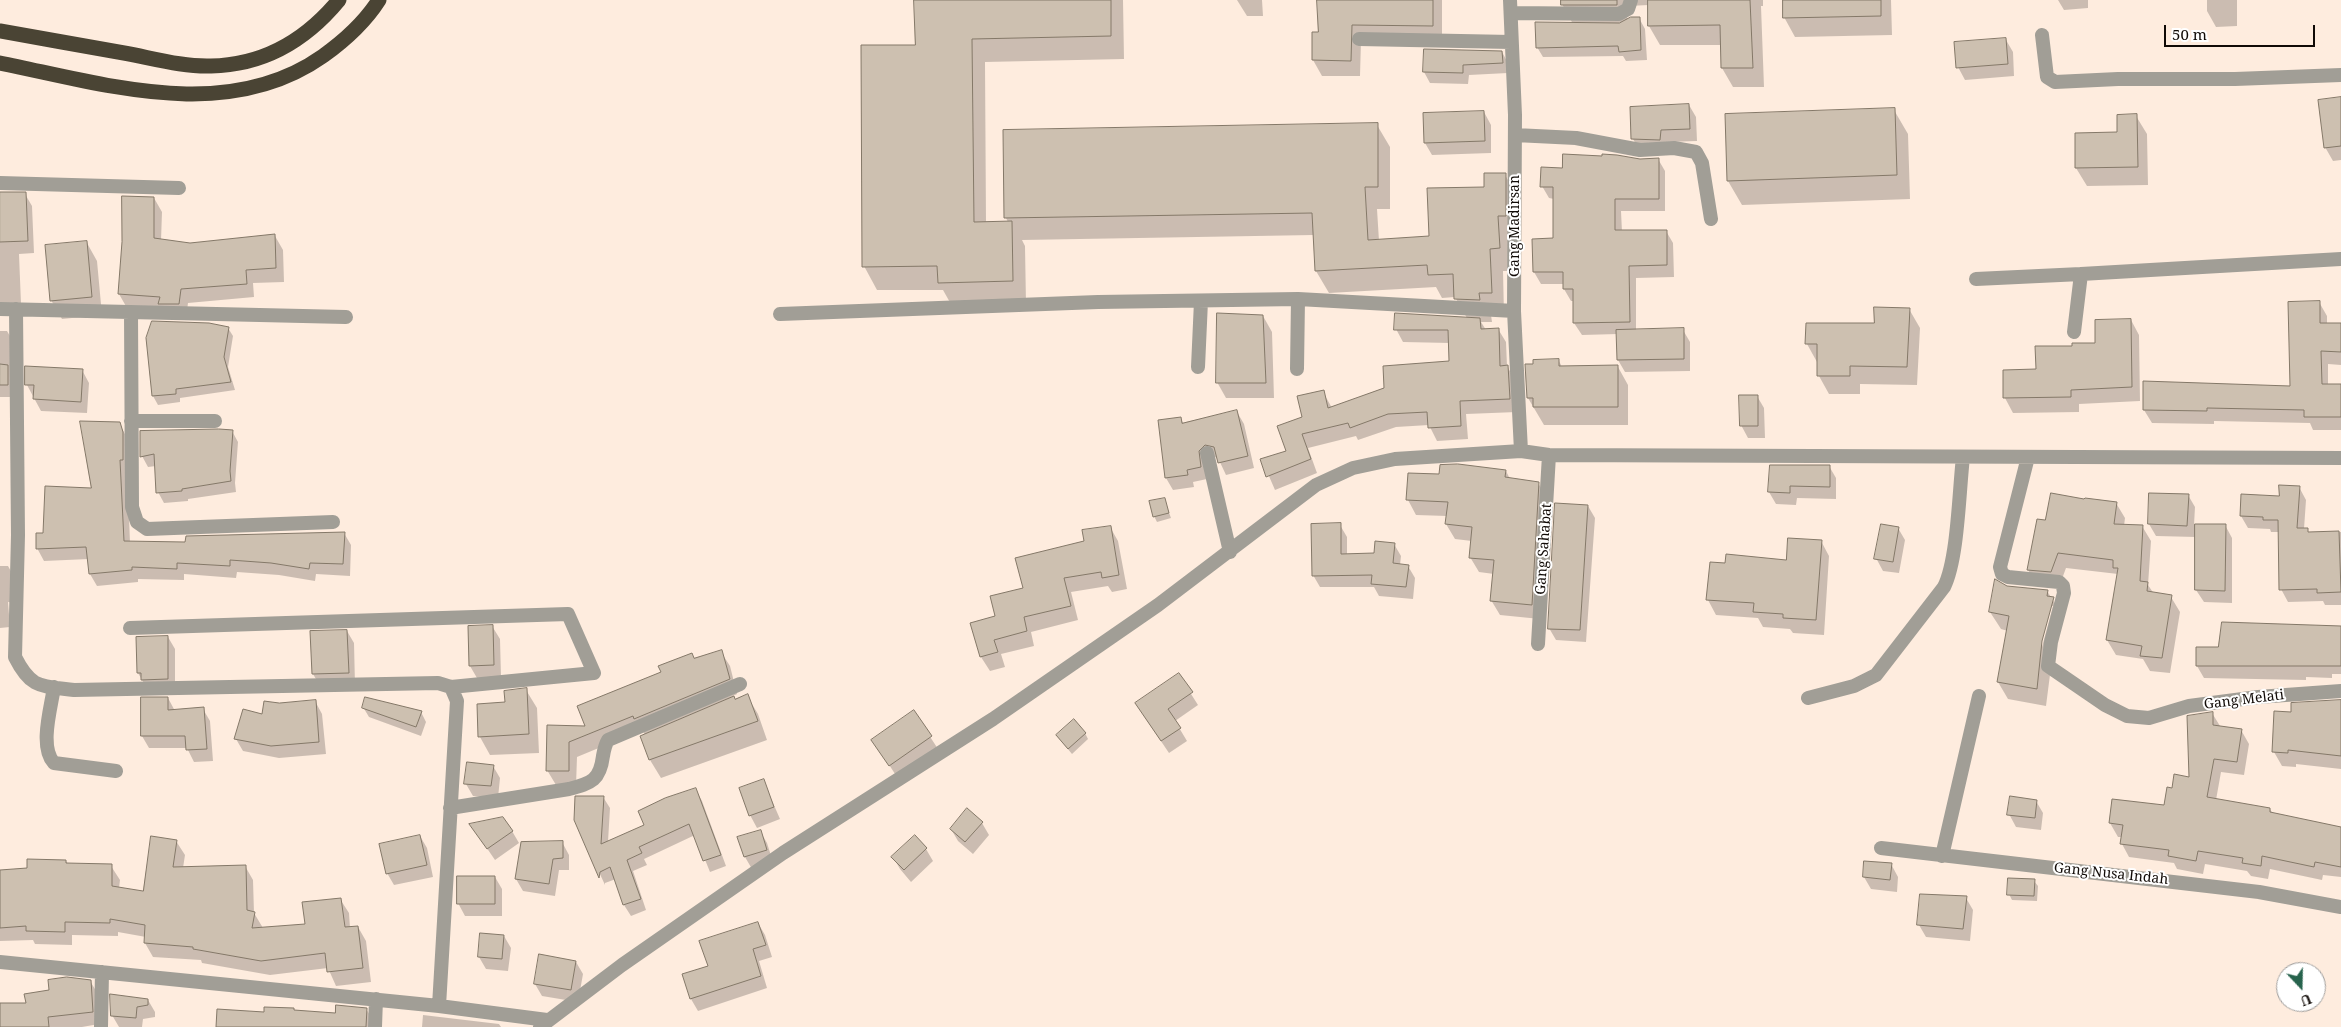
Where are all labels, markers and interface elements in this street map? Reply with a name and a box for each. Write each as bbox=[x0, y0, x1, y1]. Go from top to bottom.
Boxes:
scale bar bbox=[2166, 15, 2317, 47]
text: 50 m bbox=[2172, 24, 2207, 44]
street label: Gang Madirsan bbox=[1507, 175, 1523, 277]
street label: Gang Sahabat bbox=[1532, 503, 1556, 595]
street label: Gang Melati bbox=[2203, 687, 2285, 713]
street label: Gang Nusa Indah bbox=[2053, 860, 2169, 888]
north arrow bbox=[2276, 962, 2326, 1012]
text: U bbox=[2298, 990, 2314, 1011]

